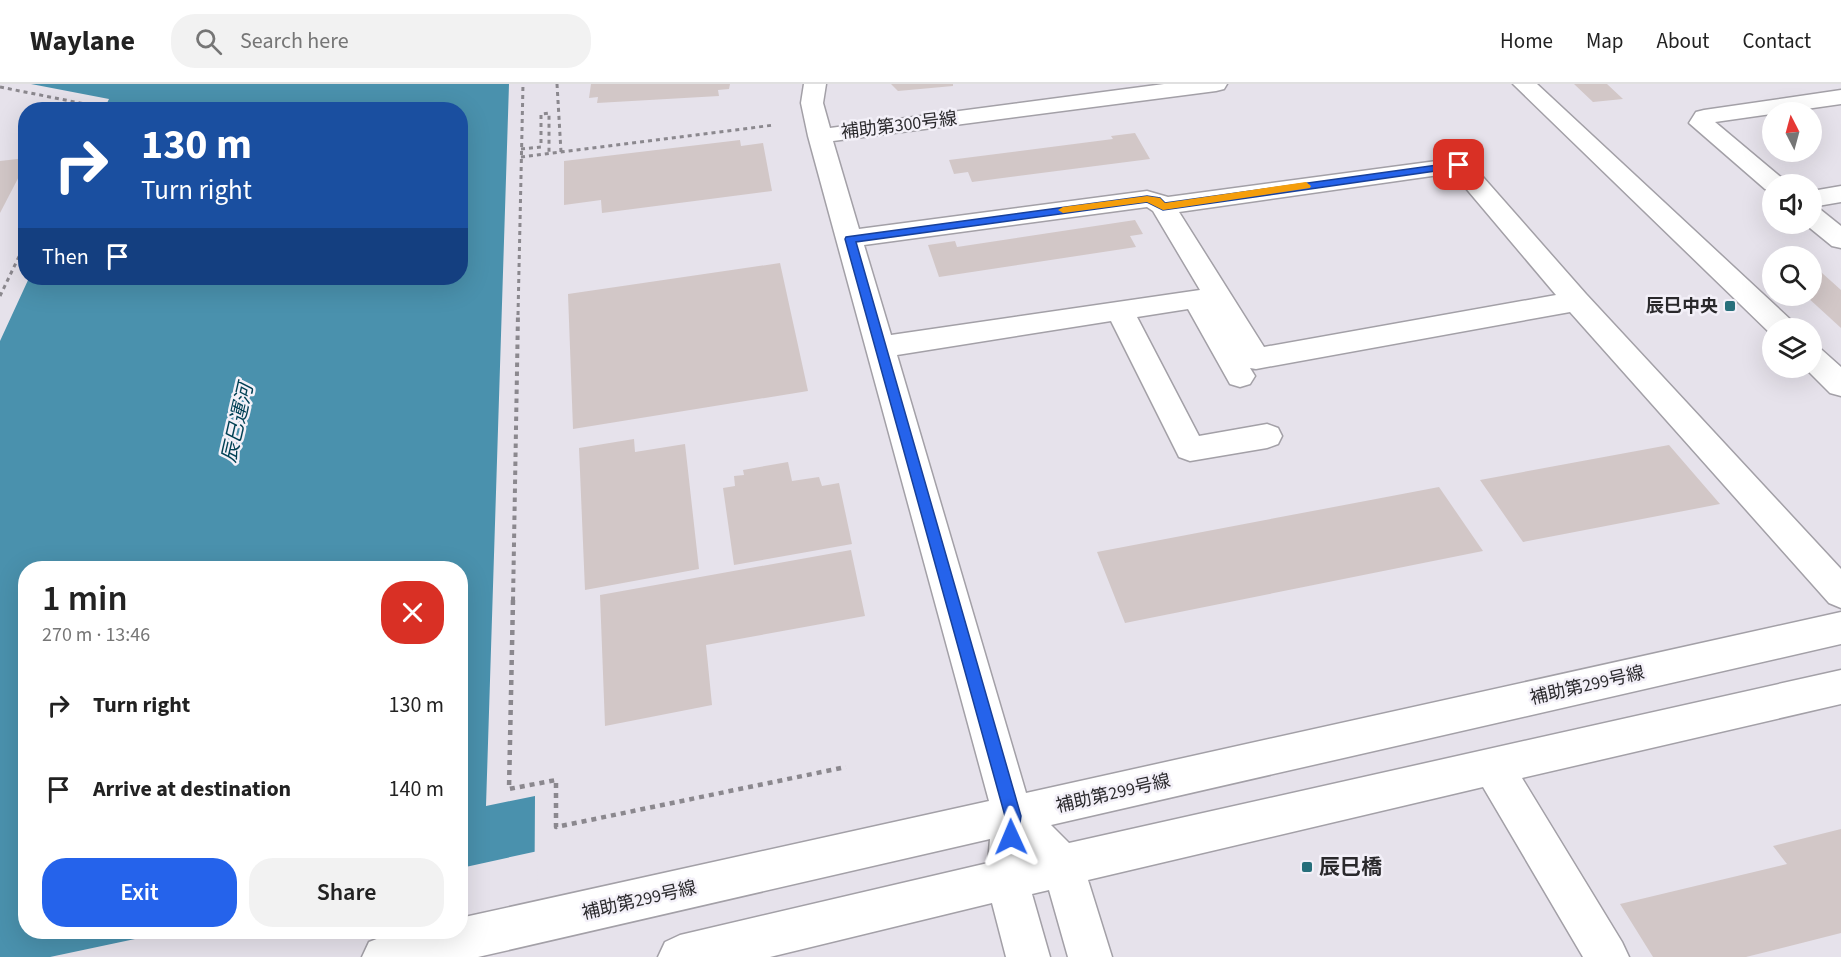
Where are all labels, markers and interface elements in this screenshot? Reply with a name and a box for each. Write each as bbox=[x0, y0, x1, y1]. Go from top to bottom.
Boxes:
search box bbox=[171, 14, 591, 68]
text: Waylane bbox=[30, 21, 135, 61]
icon: search bbox=[192, 25, 225, 58]
text: Search here bbox=[240, 25, 349, 57]
text: Home bbox=[1500, 26, 1553, 56]
text: Map bbox=[1586, 26, 1624, 56]
text: About bbox=[1657, 26, 1709, 56]
text: Contact bbox=[1742, 26, 1811, 56]
north arrow bbox=[1762, 102, 1822, 162]
map controls bbox=[1762, 102, 1822, 378]
street label: 補助第300号線 bbox=[840, 106, 959, 145]
text: 130 m bbox=[141, 115, 252, 175]
icon: right bbox=[42, 126, 120, 204]
pin bbox=[1433, 139, 1484, 190]
icon: arrive bbox=[1442, 148, 1475, 181]
text: Turn right bbox=[141, 171, 252, 210]
button: sound bbox=[1762, 174, 1822, 234]
icon: arrive bbox=[101, 240, 134, 273]
text: Then bbox=[42, 241, 89, 273]
button: search bbox=[1762, 246, 1822, 306]
place label: 辰巳中央 bbox=[1646, 294, 1718, 319]
marker: 辰巳中央 bbox=[1723, 299, 1737, 313]
button: layers bbox=[1762, 318, 1822, 378]
water label: 辰巳運河 bbox=[215, 377, 262, 465]
text: 1 min bbox=[42, 573, 128, 624]
button: close bbox=[381, 581, 444, 644]
text: 270 m · 13:46 bbox=[42, 621, 150, 649]
street label: 補助第299号線 bbox=[1527, 660, 1647, 711]
icon: right bbox=[42, 689, 75, 722]
text: Turn right bbox=[93, 689, 190, 721]
text: 130 m bbox=[389, 689, 444, 721]
street label: 補助第299号線 bbox=[1053, 768, 1173, 819]
icon: arrive bbox=[42, 773, 75, 806]
text: Arrive at destination bbox=[93, 773, 291, 805]
text: 140 m bbox=[389, 773, 444, 805]
position arrow bbox=[979, 805, 1043, 869]
place label: 辰巳橋 bbox=[1319, 852, 1382, 882]
button: Exit bbox=[42, 858, 237, 927]
button: Share bbox=[249, 858, 444, 927]
marker: 辰巳橋 bbox=[1300, 860, 1314, 874]
street label: 補助第299号線 bbox=[579, 875, 699, 926]

